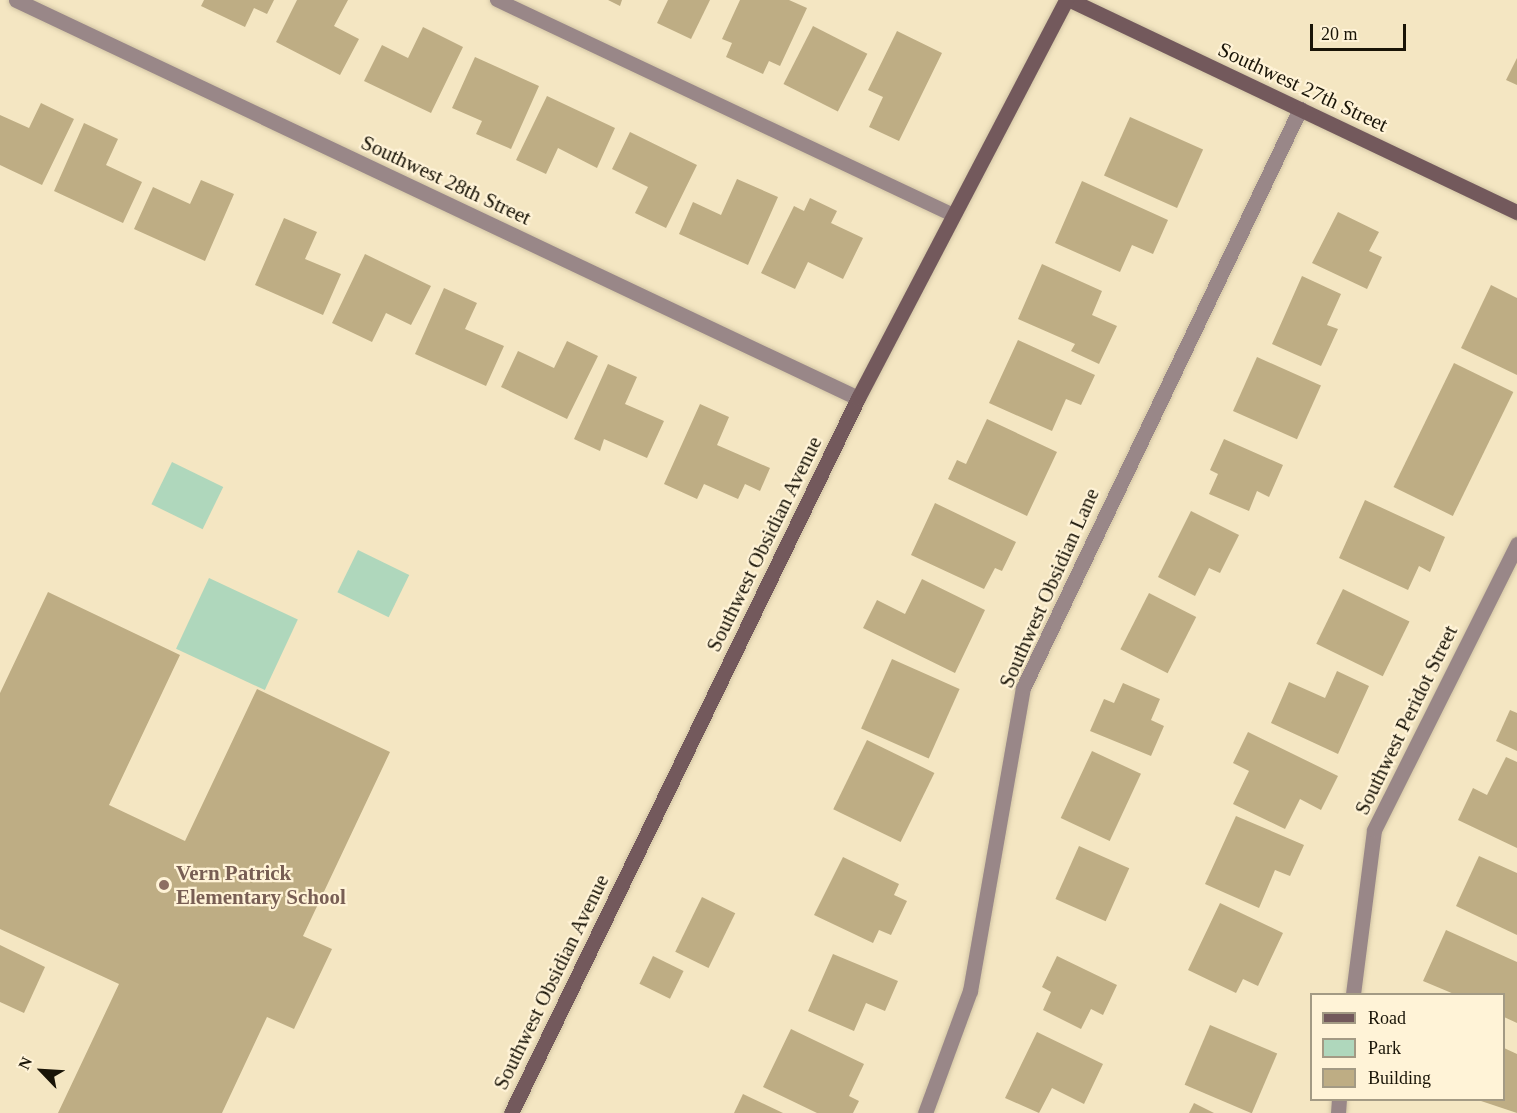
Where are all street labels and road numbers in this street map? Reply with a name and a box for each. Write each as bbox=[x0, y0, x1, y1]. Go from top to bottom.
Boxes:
street label: Southwest 27th Street bbox=[1214, 37, 1392, 137]
street label: Southwest 28th Street bbox=[357, 130, 535, 230]
street label: Southwest Obsidian Avenue bbox=[701, 432, 827, 656]
street label: Southwest Obsidian Lane bbox=[994, 484, 1104, 692]
street label: Southwest Peridot Street bbox=[1349, 621, 1463, 819]
street label: Southwest Obsidian Avenue bbox=[488, 870, 614, 1094]

